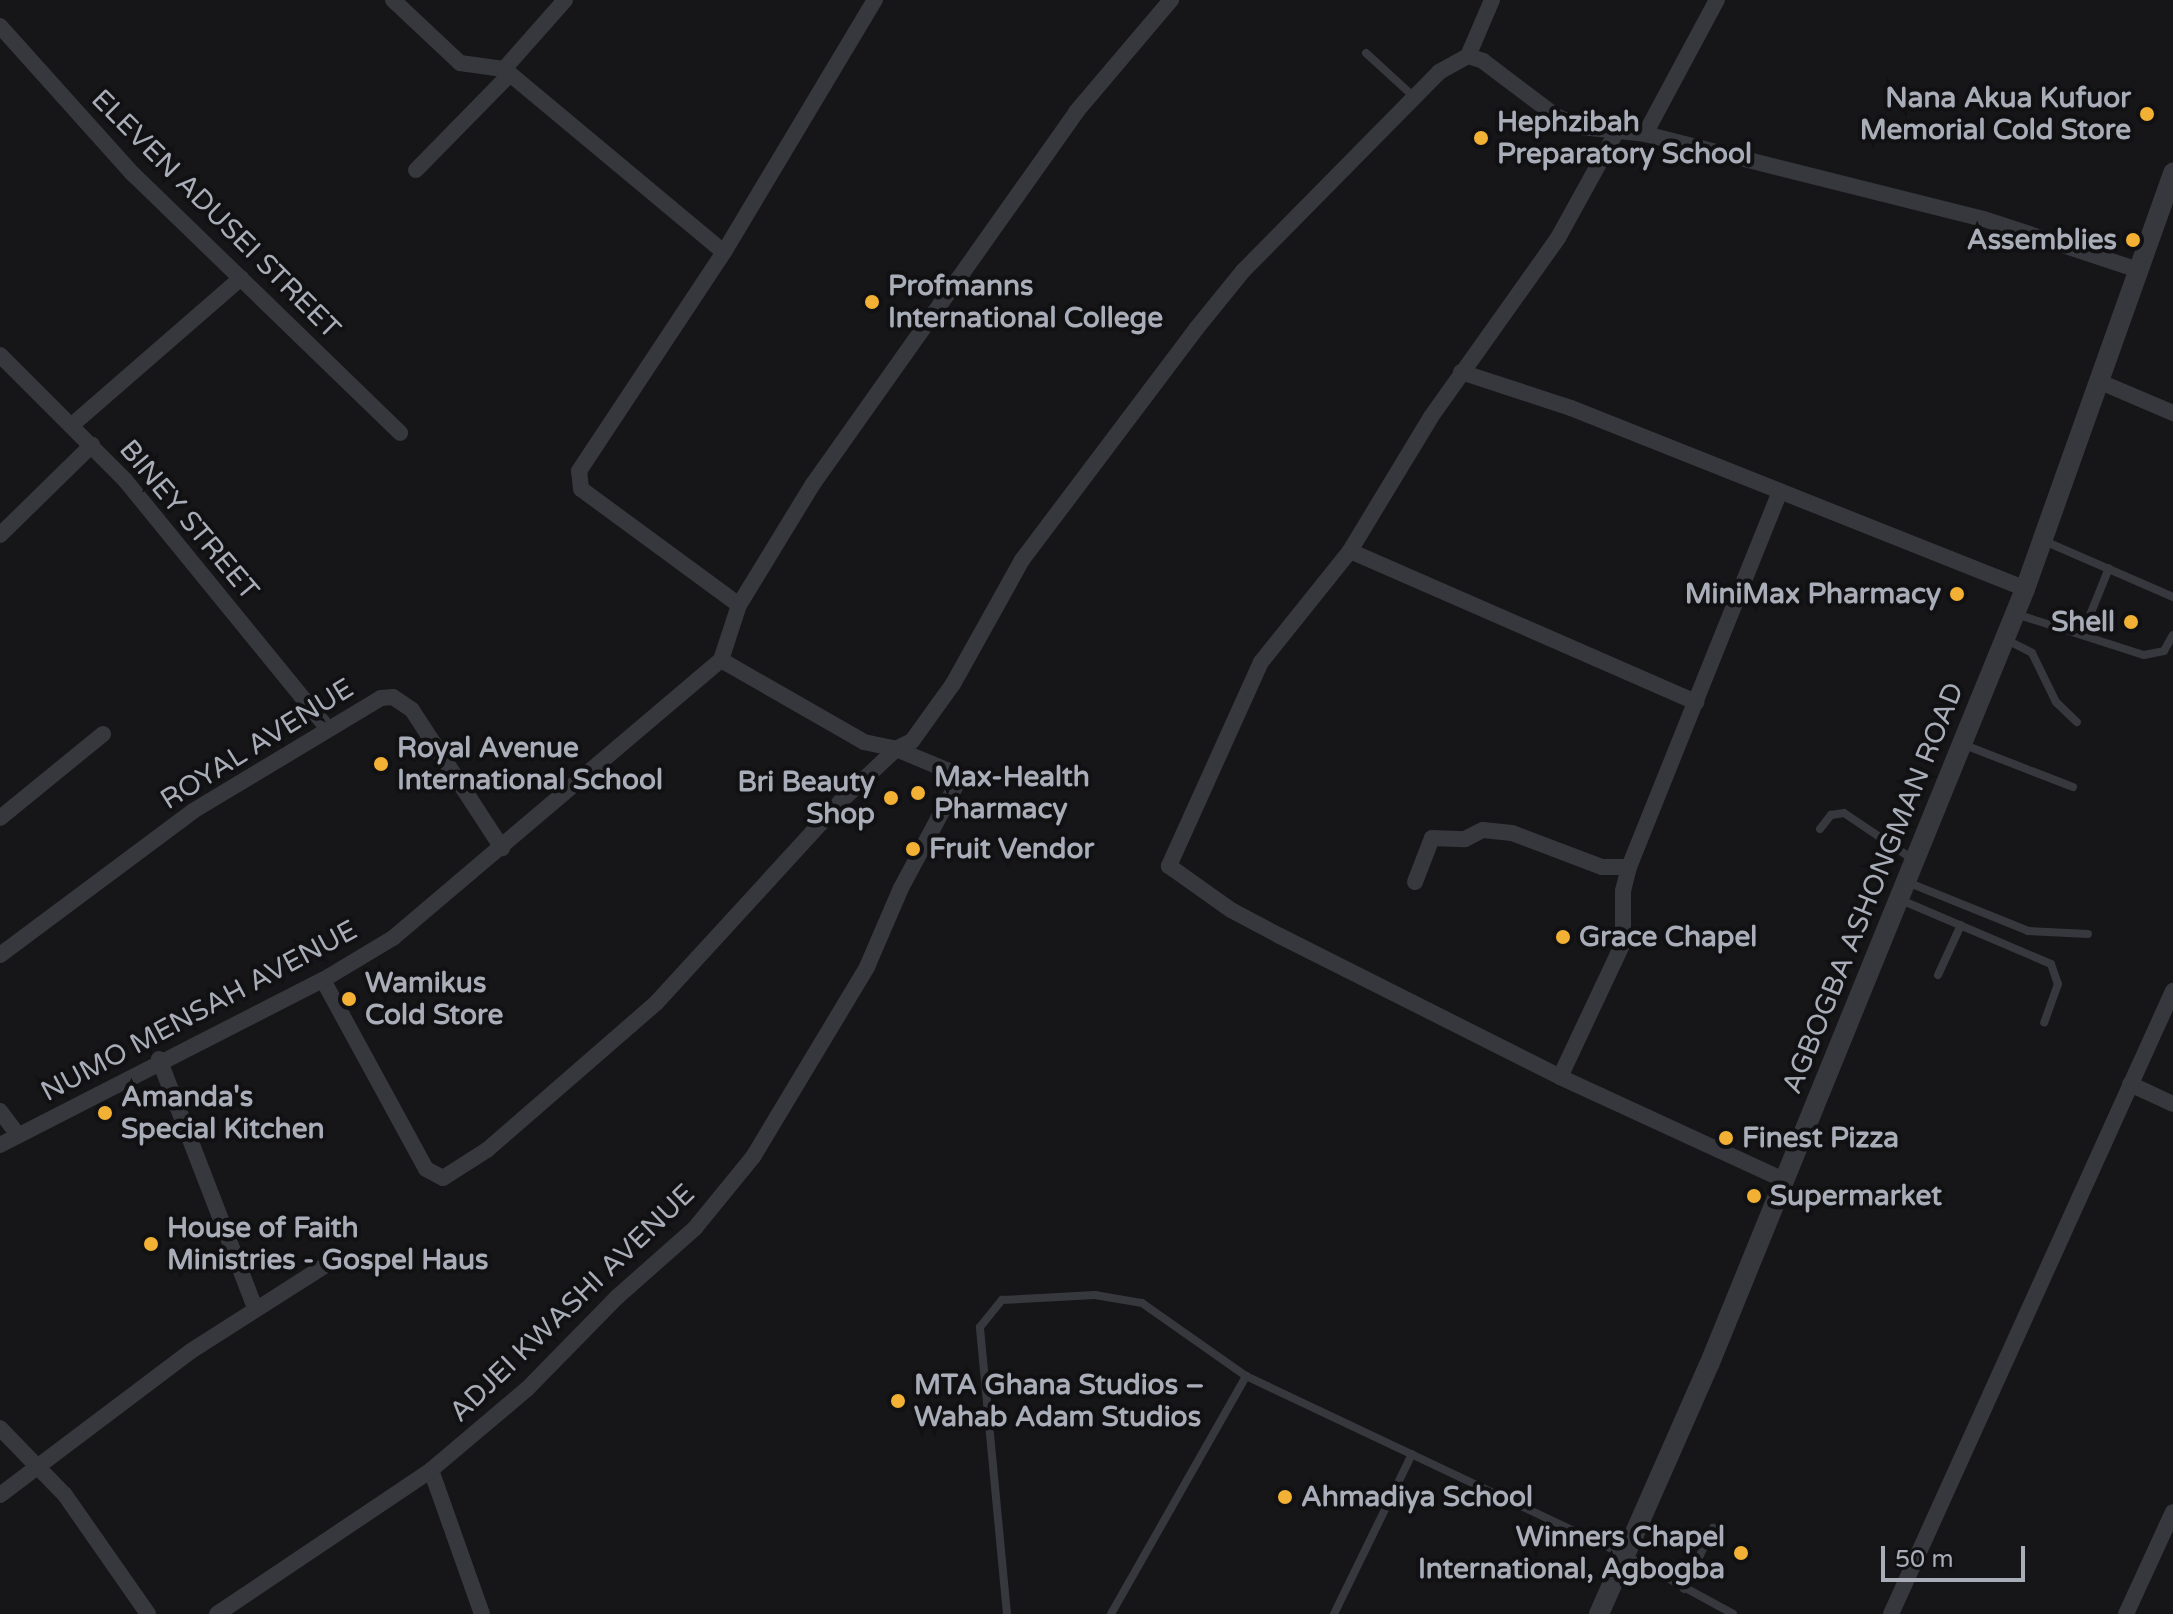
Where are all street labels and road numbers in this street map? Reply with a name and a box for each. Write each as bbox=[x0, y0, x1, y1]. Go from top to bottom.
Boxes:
street label: ELEVEN ADUSEI STREET bbox=[84, 82, 348, 346]
street label: BINEY STREET bbox=[112, 433, 266, 607]
street label: ROYAL AVENUE bbox=[154, 671, 360, 817]
street label: AGBOGBA ASHONGMAN ROAD bbox=[1775, 678, 1971, 1098]
street label: NUMO MENSAH AVENUE bbox=[35, 913, 363, 1109]
street label: ADJEI KWASHI AVENUE bbox=[442, 1177, 702, 1429]

